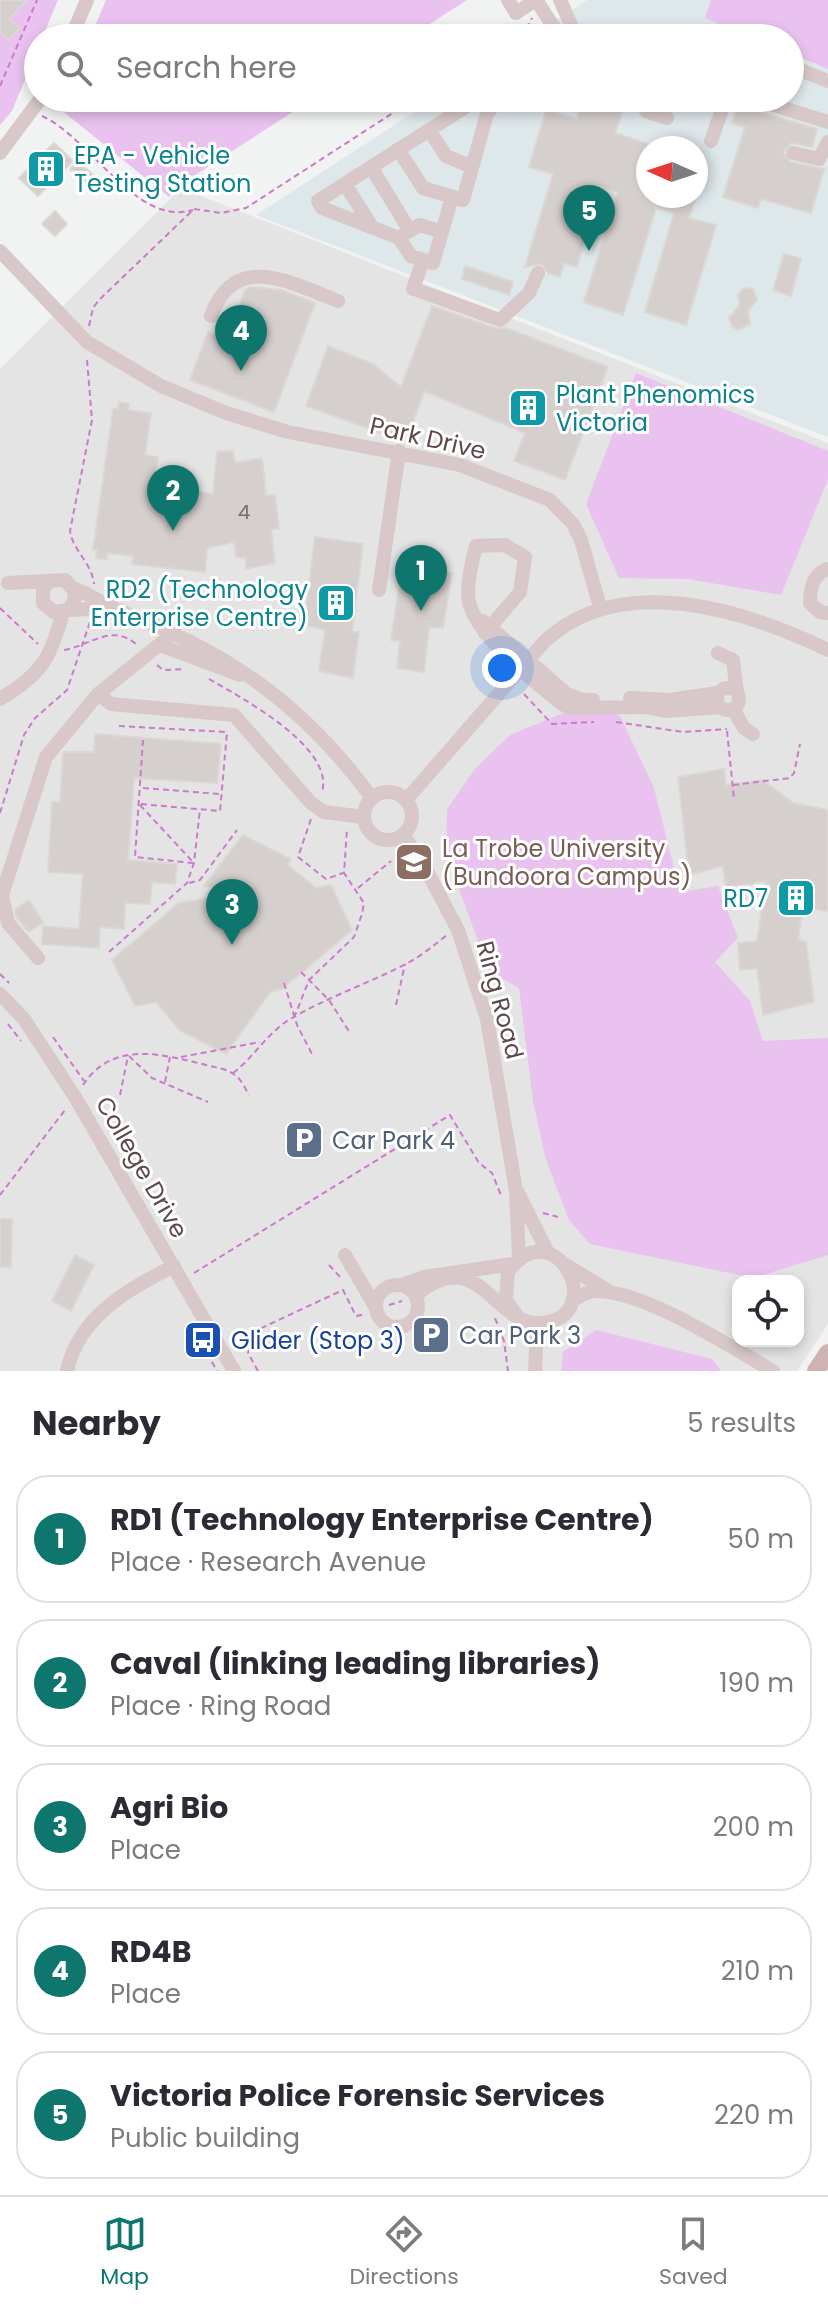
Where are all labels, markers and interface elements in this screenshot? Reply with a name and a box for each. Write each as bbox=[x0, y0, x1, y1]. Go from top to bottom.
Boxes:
search box bbox=[24, 24, 804, 112]
icon: search bbox=[52, 46, 96, 90]
text: Search here bbox=[116, 46, 297, 89]
north arrow bbox=[636, 136, 708, 208]
place label: EPA - Vehicle Testing Station bbox=[74, 139, 251, 200]
building icon: EPA - Vehicle Testing Station bbox=[25, 148, 67, 190]
pin: 5 bbox=[563, 185, 615, 251]
pin: 4 bbox=[215, 305, 267, 371]
place label: Plant Phenomics Victoria bbox=[556, 378, 755, 439]
building icon: Plant Phenomics Victoria bbox=[507, 387, 549, 429]
street label: Park Drive bbox=[367, 409, 489, 467]
pin: 2 bbox=[147, 465, 199, 531]
house number: 4 bbox=[238, 498, 250, 526]
pin: 1 bbox=[395, 545, 447, 611]
place label: RD2 (Technology Enterprise Centre) bbox=[91, 573, 308, 634]
building icon: RD2 (Technology Enterprise Centre) bbox=[315, 582, 357, 624]
your location bbox=[482, 648, 522, 688]
place label: La Trobe University (Bundoora Campus) bbox=[442, 832, 691, 893]
school or university icon: La Trobe University (Bundoora Campus) bbox=[393, 841, 435, 883]
building icon: RD7 bbox=[775, 877, 817, 919]
pin: 3 bbox=[206, 879, 258, 945]
place label: RD7 bbox=[723, 882, 768, 915]
street label: Ring Road bbox=[468, 937, 532, 1063]
street label: College Drive bbox=[88, 1090, 196, 1244]
parking icon: Car Park 4 bbox=[283, 1119, 325, 1161]
place label: Car Park 4 bbox=[332, 1124, 455, 1157]
map controls bbox=[732, 1275, 804, 1347]
button: locate bbox=[732, 1275, 804, 1347]
parking icon: Car Park 3 bbox=[410, 1314, 452, 1356]
bus stop icon: Glider (Stop 3) bbox=[182, 1319, 224, 1361]
place label: Car Park 3 bbox=[459, 1319, 581, 1352]
place label: Glider (Stop 3) bbox=[231, 1324, 405, 1357]
text: Nearby bbox=[32, 1399, 161, 1447]
text: 5 results bbox=[687, 1405, 796, 1441]
text: RD1 (Technology Enterprise Centre) bbox=[110, 1498, 654, 1541]
text: 1 bbox=[55, 1521, 65, 1557]
text: 50 m bbox=[728, 1521, 794, 1557]
text: Place · Research Avenue bbox=[110, 1544, 426, 1580]
text: Caval (linking leading libraries) bbox=[110, 1642, 601, 1685]
text: 2 bbox=[53, 1665, 67, 1701]
text: 190 m bbox=[719, 1665, 794, 1701]
text: Place · Ring Road bbox=[110, 1688, 331, 1724]
text: Agri Bio bbox=[110, 1786, 228, 1829]
text: 3 bbox=[52, 1809, 68, 1845]
text: 200 m bbox=[713, 1809, 794, 1845]
text: Place bbox=[110, 1832, 181, 1868]
text: RD4B bbox=[110, 1930, 191, 1973]
text: 4 bbox=[51, 1953, 69, 1989]
text: 210 m bbox=[721, 1953, 794, 1989]
text: Place bbox=[110, 1976, 181, 2012]
text: Victoria Police Forensic Services bbox=[110, 2074, 605, 2117]
text: 5 bbox=[52, 2097, 68, 2133]
text: 220 m bbox=[714, 2097, 794, 2133]
text: Public building bbox=[110, 2120, 300, 2156]
tab: Map bbox=[100, 2212, 149, 2293]
tab: Directions bbox=[349, 2212, 459, 2293]
tab: Saved bbox=[659, 2212, 728, 2293]

